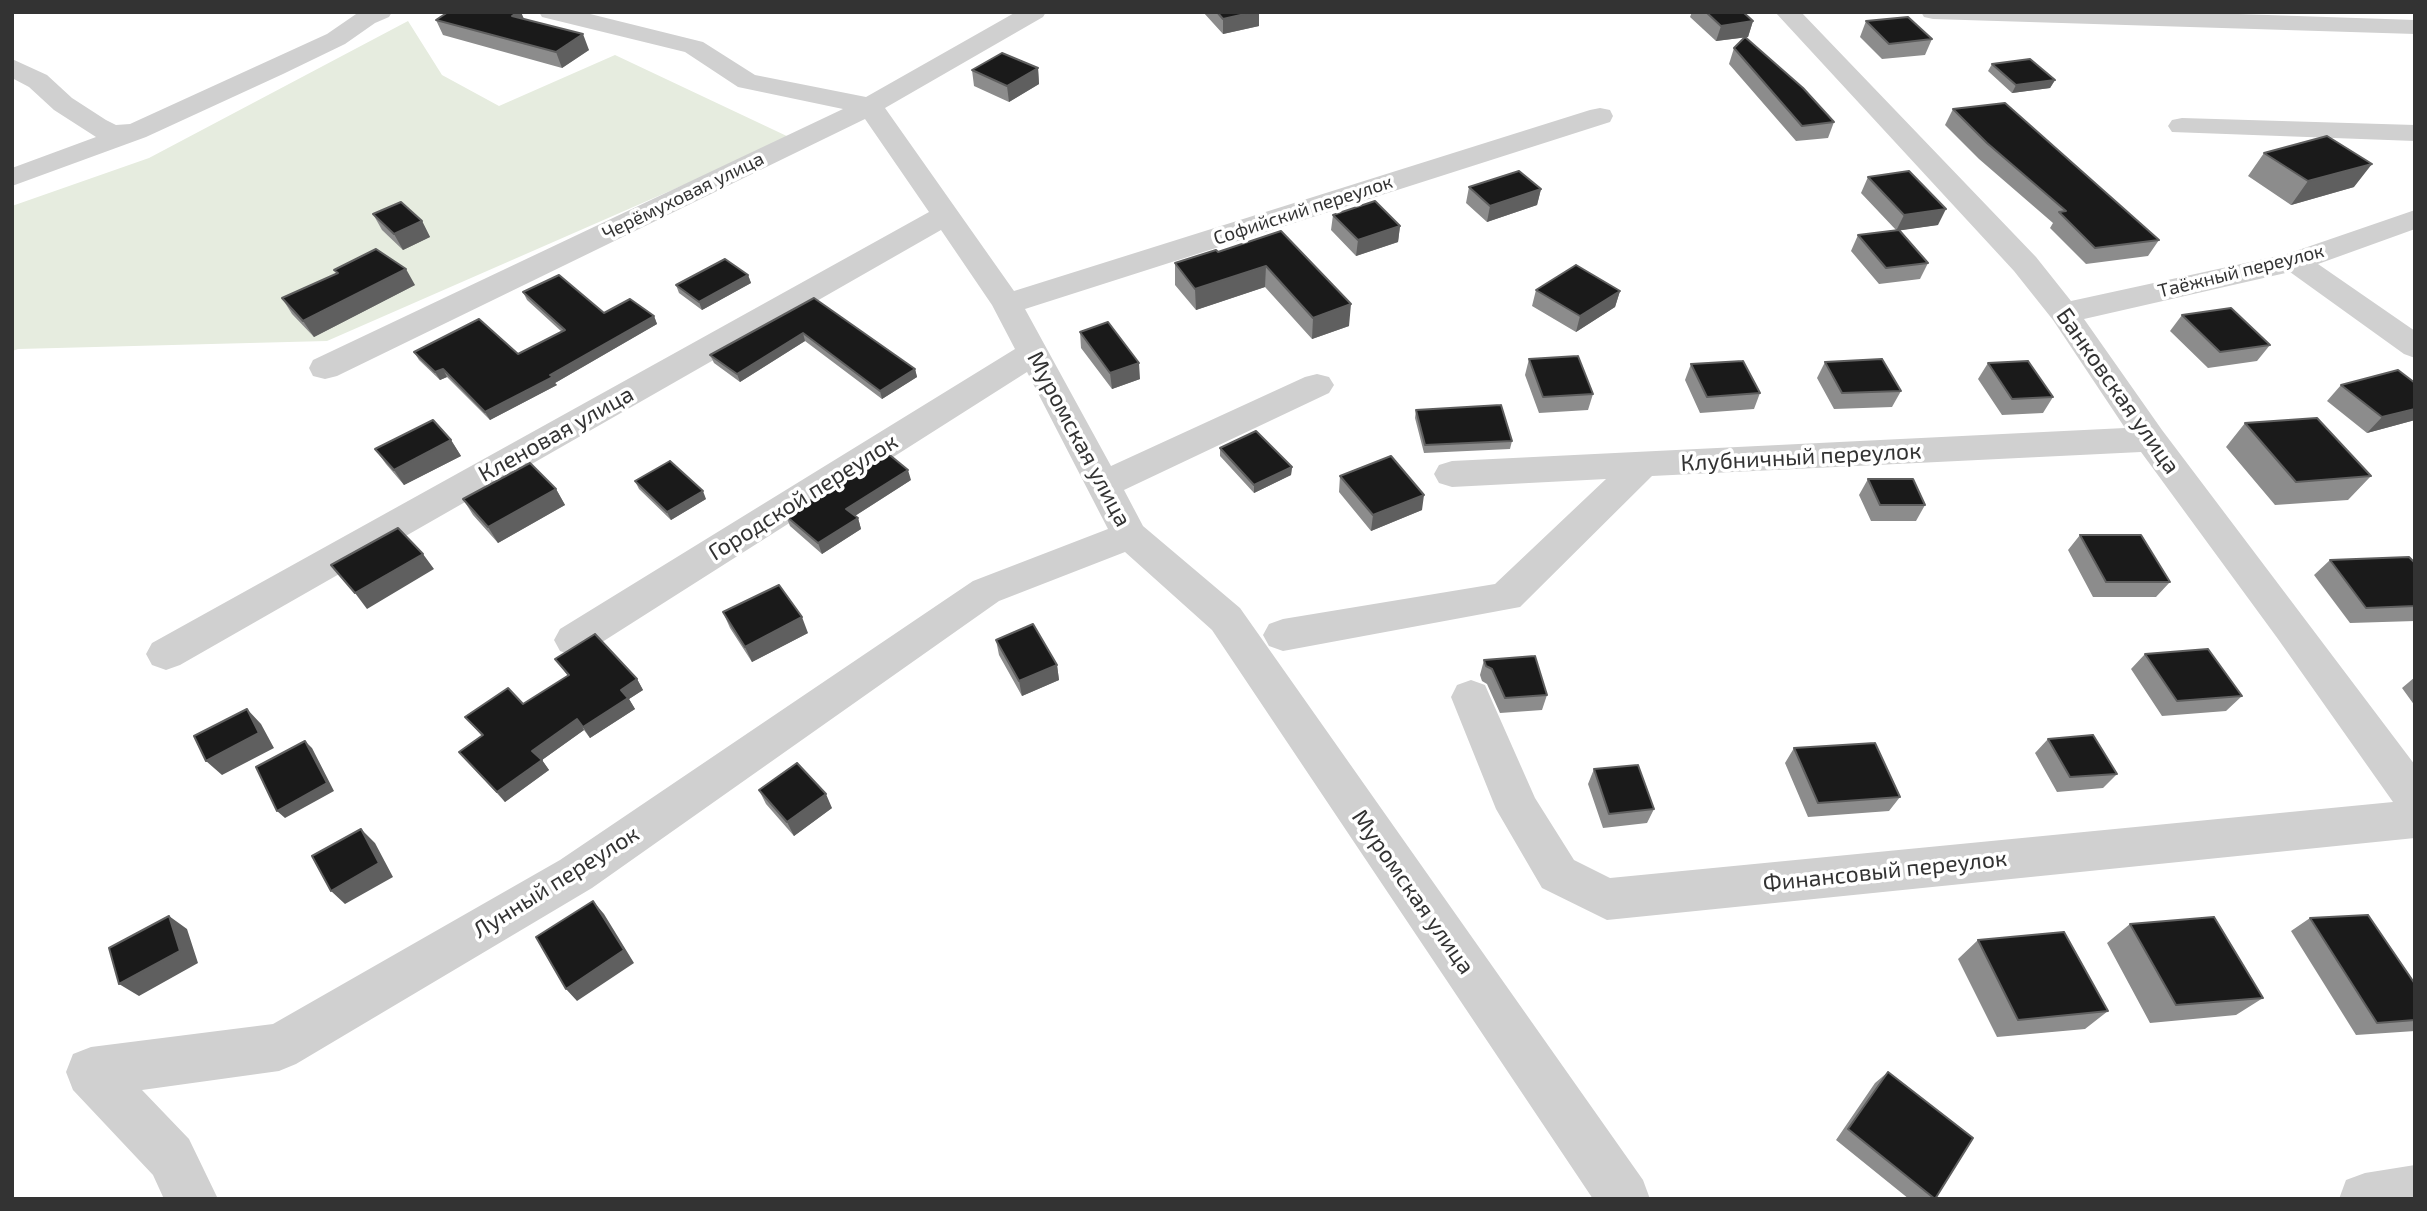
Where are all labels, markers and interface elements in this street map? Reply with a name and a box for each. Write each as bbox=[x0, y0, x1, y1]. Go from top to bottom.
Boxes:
street label: Черёмуховая улица bbox=[598, 147, 768, 245]
street label: Софийский переулок bbox=[1210, 170, 1396, 250]
street label: Таёжный переулок bbox=[2156, 239, 2326, 303]
street label: Банковская улица bbox=[2050, 303, 2186, 479]
street label: Муромская улица bbox=[1021, 347, 1137, 531]
street label: Кленовая улица bbox=[474, 380, 638, 488]
street label: Городской переулок bbox=[703, 428, 903, 566]
street label: Клубничный переулок bbox=[1680, 437, 1922, 477]
street label: Муромская улица bbox=[1346, 805, 1480, 979]
street label: Лунный переулок bbox=[468, 820, 644, 944]
street label: Финансовый переулок bbox=[1762, 844, 2008, 898]

